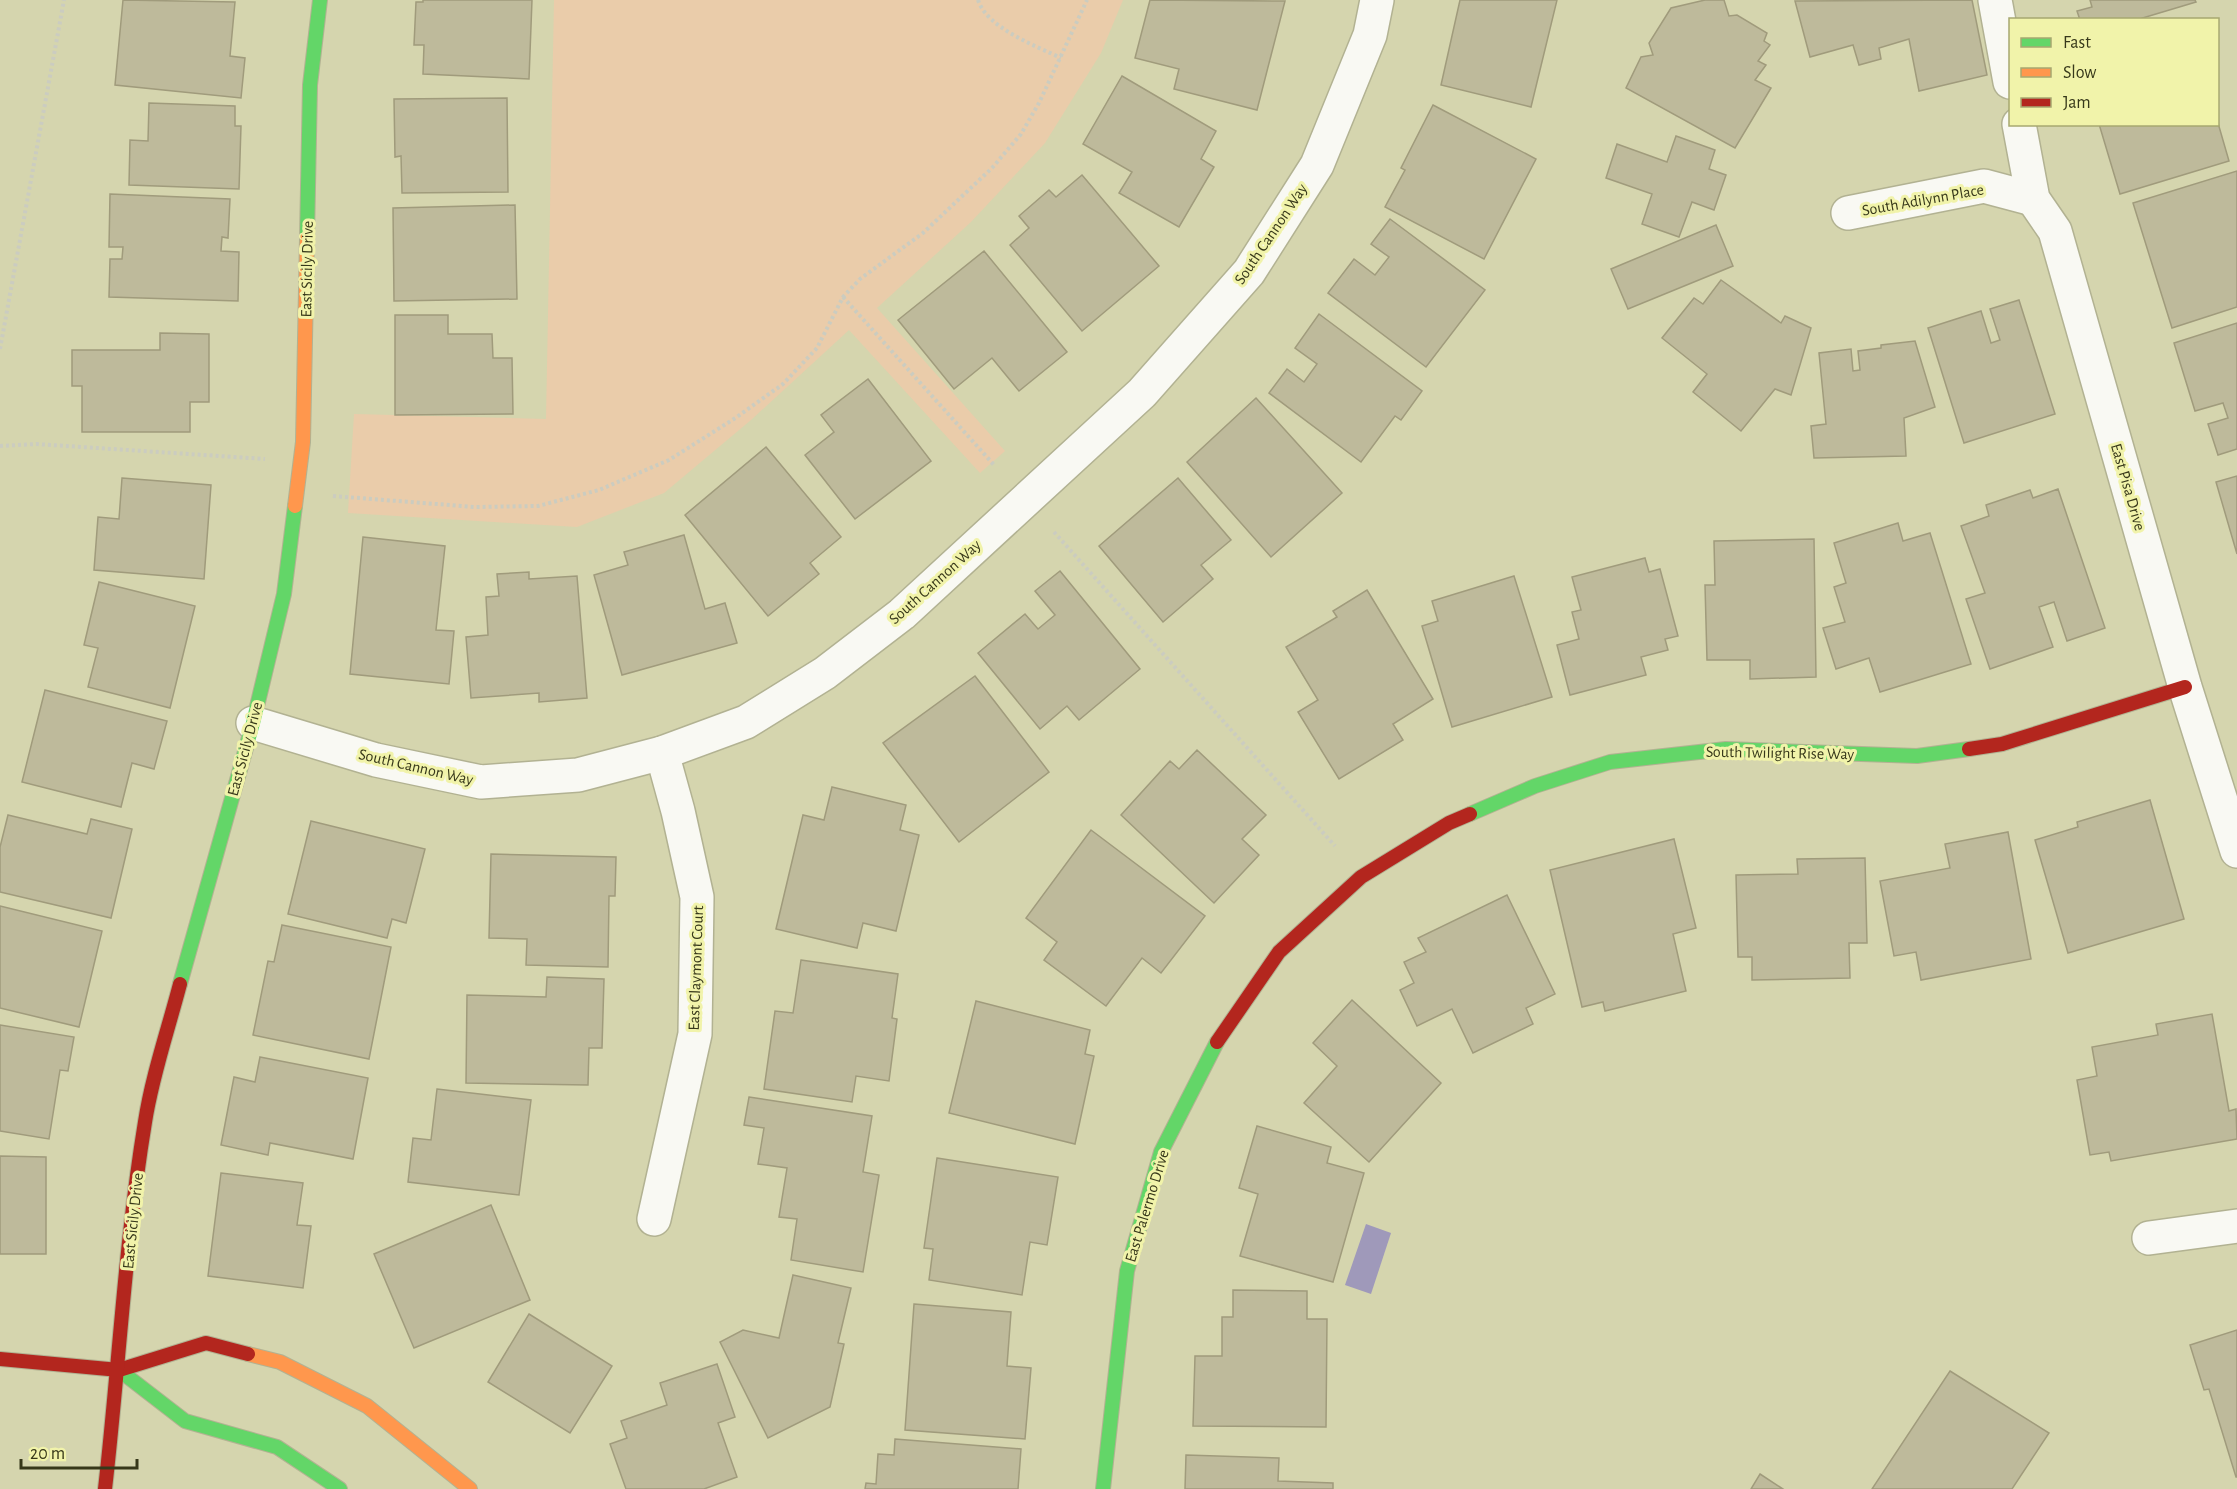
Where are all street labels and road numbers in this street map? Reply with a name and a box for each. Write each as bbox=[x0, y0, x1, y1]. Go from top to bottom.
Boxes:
street label: South Cannon Way bbox=[1232, 181, 1311, 288]
street label: South Adilynn Place bbox=[1861, 181, 1985, 220]
street label: East Sicily Drive bbox=[298, 221, 317, 317]
street label: East Pisa Drive bbox=[2108, 442, 2148, 532]
street label: South Cannon Way bbox=[886, 537, 985, 628]
street label: East Sicily Drive bbox=[225, 700, 266, 798]
street label: South Twilight Rise Way bbox=[1706, 744, 1855, 763]
street label: South Cannon Way bbox=[357, 746, 475, 789]
street label: East Claymont Court bbox=[686, 905, 707, 1031]
street label: East Palermo Drive bbox=[1122, 1148, 1172, 1264]
street label: East Sicily Drive bbox=[120, 1172, 147, 1270]

